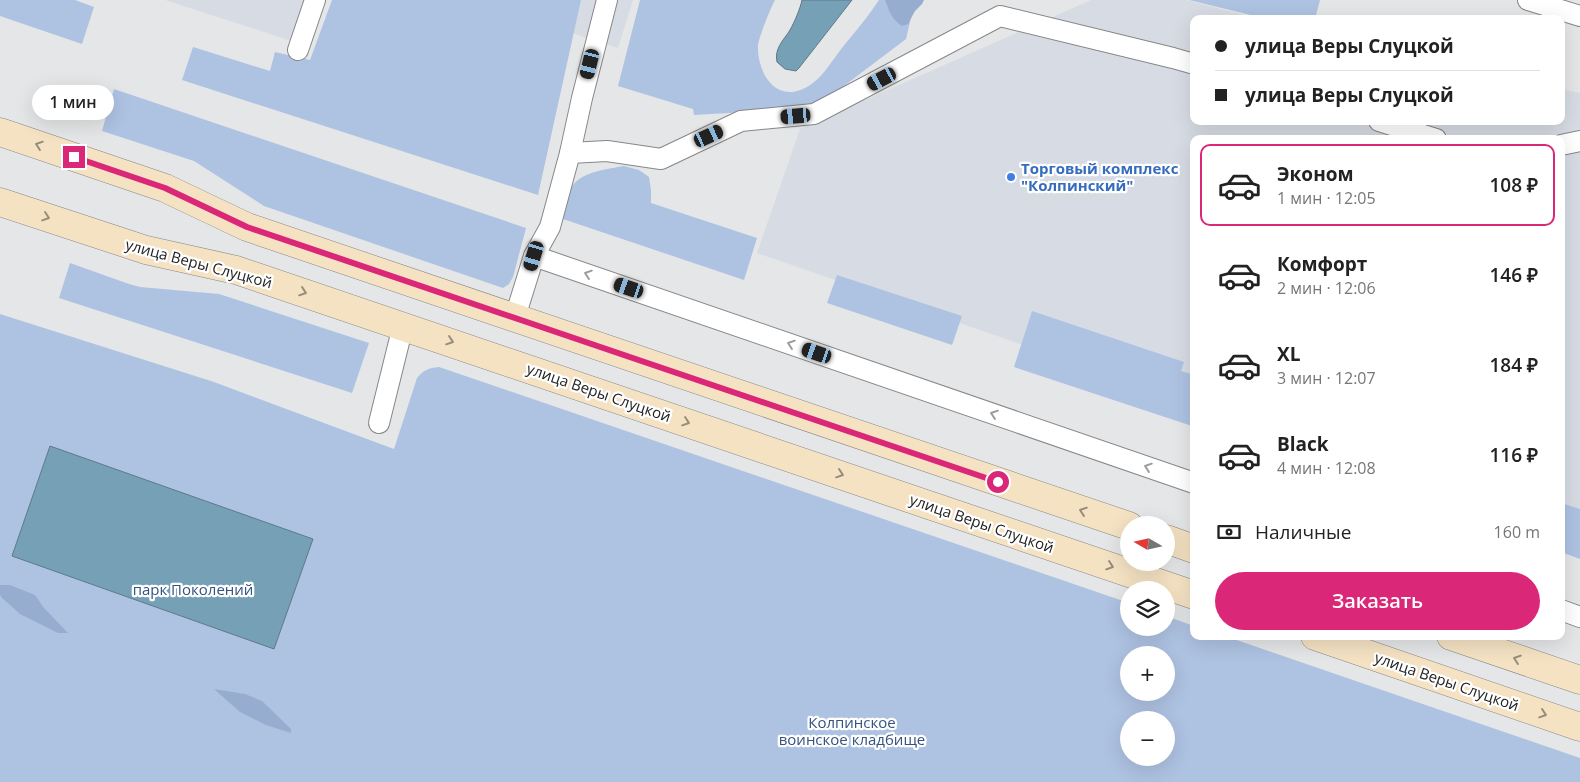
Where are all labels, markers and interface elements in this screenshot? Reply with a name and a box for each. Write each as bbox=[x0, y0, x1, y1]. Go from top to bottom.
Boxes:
text: улица Веры Слуцкой bbox=[1245, 33, 1454, 59]
car bbox=[579, 48, 600, 80]
car bbox=[865, 65, 898, 93]
text: улица Веры Слуцкой bbox=[1245, 82, 1454, 108]
callout: 1 мин bbox=[33, 84, 115, 120]
text: 1 мин bbox=[49, 91, 97, 113]
car bbox=[780, 107, 811, 125]
car bbox=[692, 123, 725, 149]
one-way arrow bbox=[35, 141, 44, 151]
route end bbox=[63, 146, 85, 168]
place label: Торговый комплекс "Колпинский" bbox=[1021, 158, 1179, 195]
text: Эконом bbox=[1277, 161, 1354, 187]
icon: car bbox=[1217, 163, 1262, 208]
marker: Торговый комплекс "Колпинский" bbox=[1005, 171, 1017, 183]
text: 108 ₽ bbox=[1489, 172, 1538, 198]
text: 1 мин · 12:05 bbox=[1277, 187, 1376, 209]
one-way arrow bbox=[42, 211, 50, 221]
street label: улица Веры Слуцкой bbox=[123, 234, 275, 292]
car bbox=[522, 239, 545, 273]
text: Комфорт bbox=[1277, 251, 1367, 277]
icon: car bbox=[1217, 253, 1262, 298]
text: 146 ₽ bbox=[1489, 262, 1538, 288]
one-way arrow bbox=[584, 270, 592, 280]
car bbox=[612, 276, 645, 300]
text: 2 мин · 12:06 bbox=[1277, 277, 1376, 299]
one-way arrow bbox=[298, 286, 306, 296]
one-way arrow bbox=[445, 336, 453, 346]
one-way arrow bbox=[787, 340, 796, 350]
car bbox=[800, 341, 833, 365]
text: XL bbox=[1277, 341, 1300, 367]
icon: car bbox=[1217, 343, 1262, 388]
text: 184 ₽ bbox=[1489, 352, 1538, 378]
street label: улица Веры Слуцкой bbox=[524, 358, 674, 426]
text: 3 мин · 12:07 bbox=[1277, 367, 1376, 389]
one-way arrow bbox=[990, 410, 999, 420]
one-way arrow bbox=[681, 416, 690, 426]
text: Black bbox=[1277, 431, 1329, 457]
icon: car bbox=[1217, 433, 1262, 478]
text: 116 ₽ bbox=[1489, 442, 1538, 468]
text: 4 мин · 12:08 bbox=[1277, 457, 1376, 479]
one-way arrow bbox=[1144, 463, 1152, 473]
one-way arrow bbox=[835, 469, 844, 479]
route start bbox=[987, 471, 1009, 493]
street label: улица Веры Слуцкой bbox=[907, 489, 1057, 557]
one-way arrow bbox=[1079, 507, 1087, 517]
north arrow bbox=[1120, 516, 1175, 571]
map controls bbox=[1120, 516, 1175, 766]
icon: cash bbox=[1215, 518, 1243, 546]
text: Наличные bbox=[1255, 519, 1351, 545]
text: 160 m bbox=[1494, 521, 1540, 543]
one-way arrow bbox=[1105, 561, 1113, 571]
button: Заказать bbox=[1215, 572, 1540, 630]
park label: парк Поколений bbox=[133, 579, 253, 599]
button: layers bbox=[1120, 581, 1175, 636]
button: + bbox=[1120, 646, 1175, 701]
street label: улица Веры Слуцкой bbox=[1372, 647, 1522, 715]
one-way arrow bbox=[1514, 655, 1522, 665]
one-way arrow bbox=[1539, 708, 1547, 718]
button: − bbox=[1120, 711, 1175, 766]
park label: Колпинское воинское кладбище bbox=[779, 712, 925, 749]

